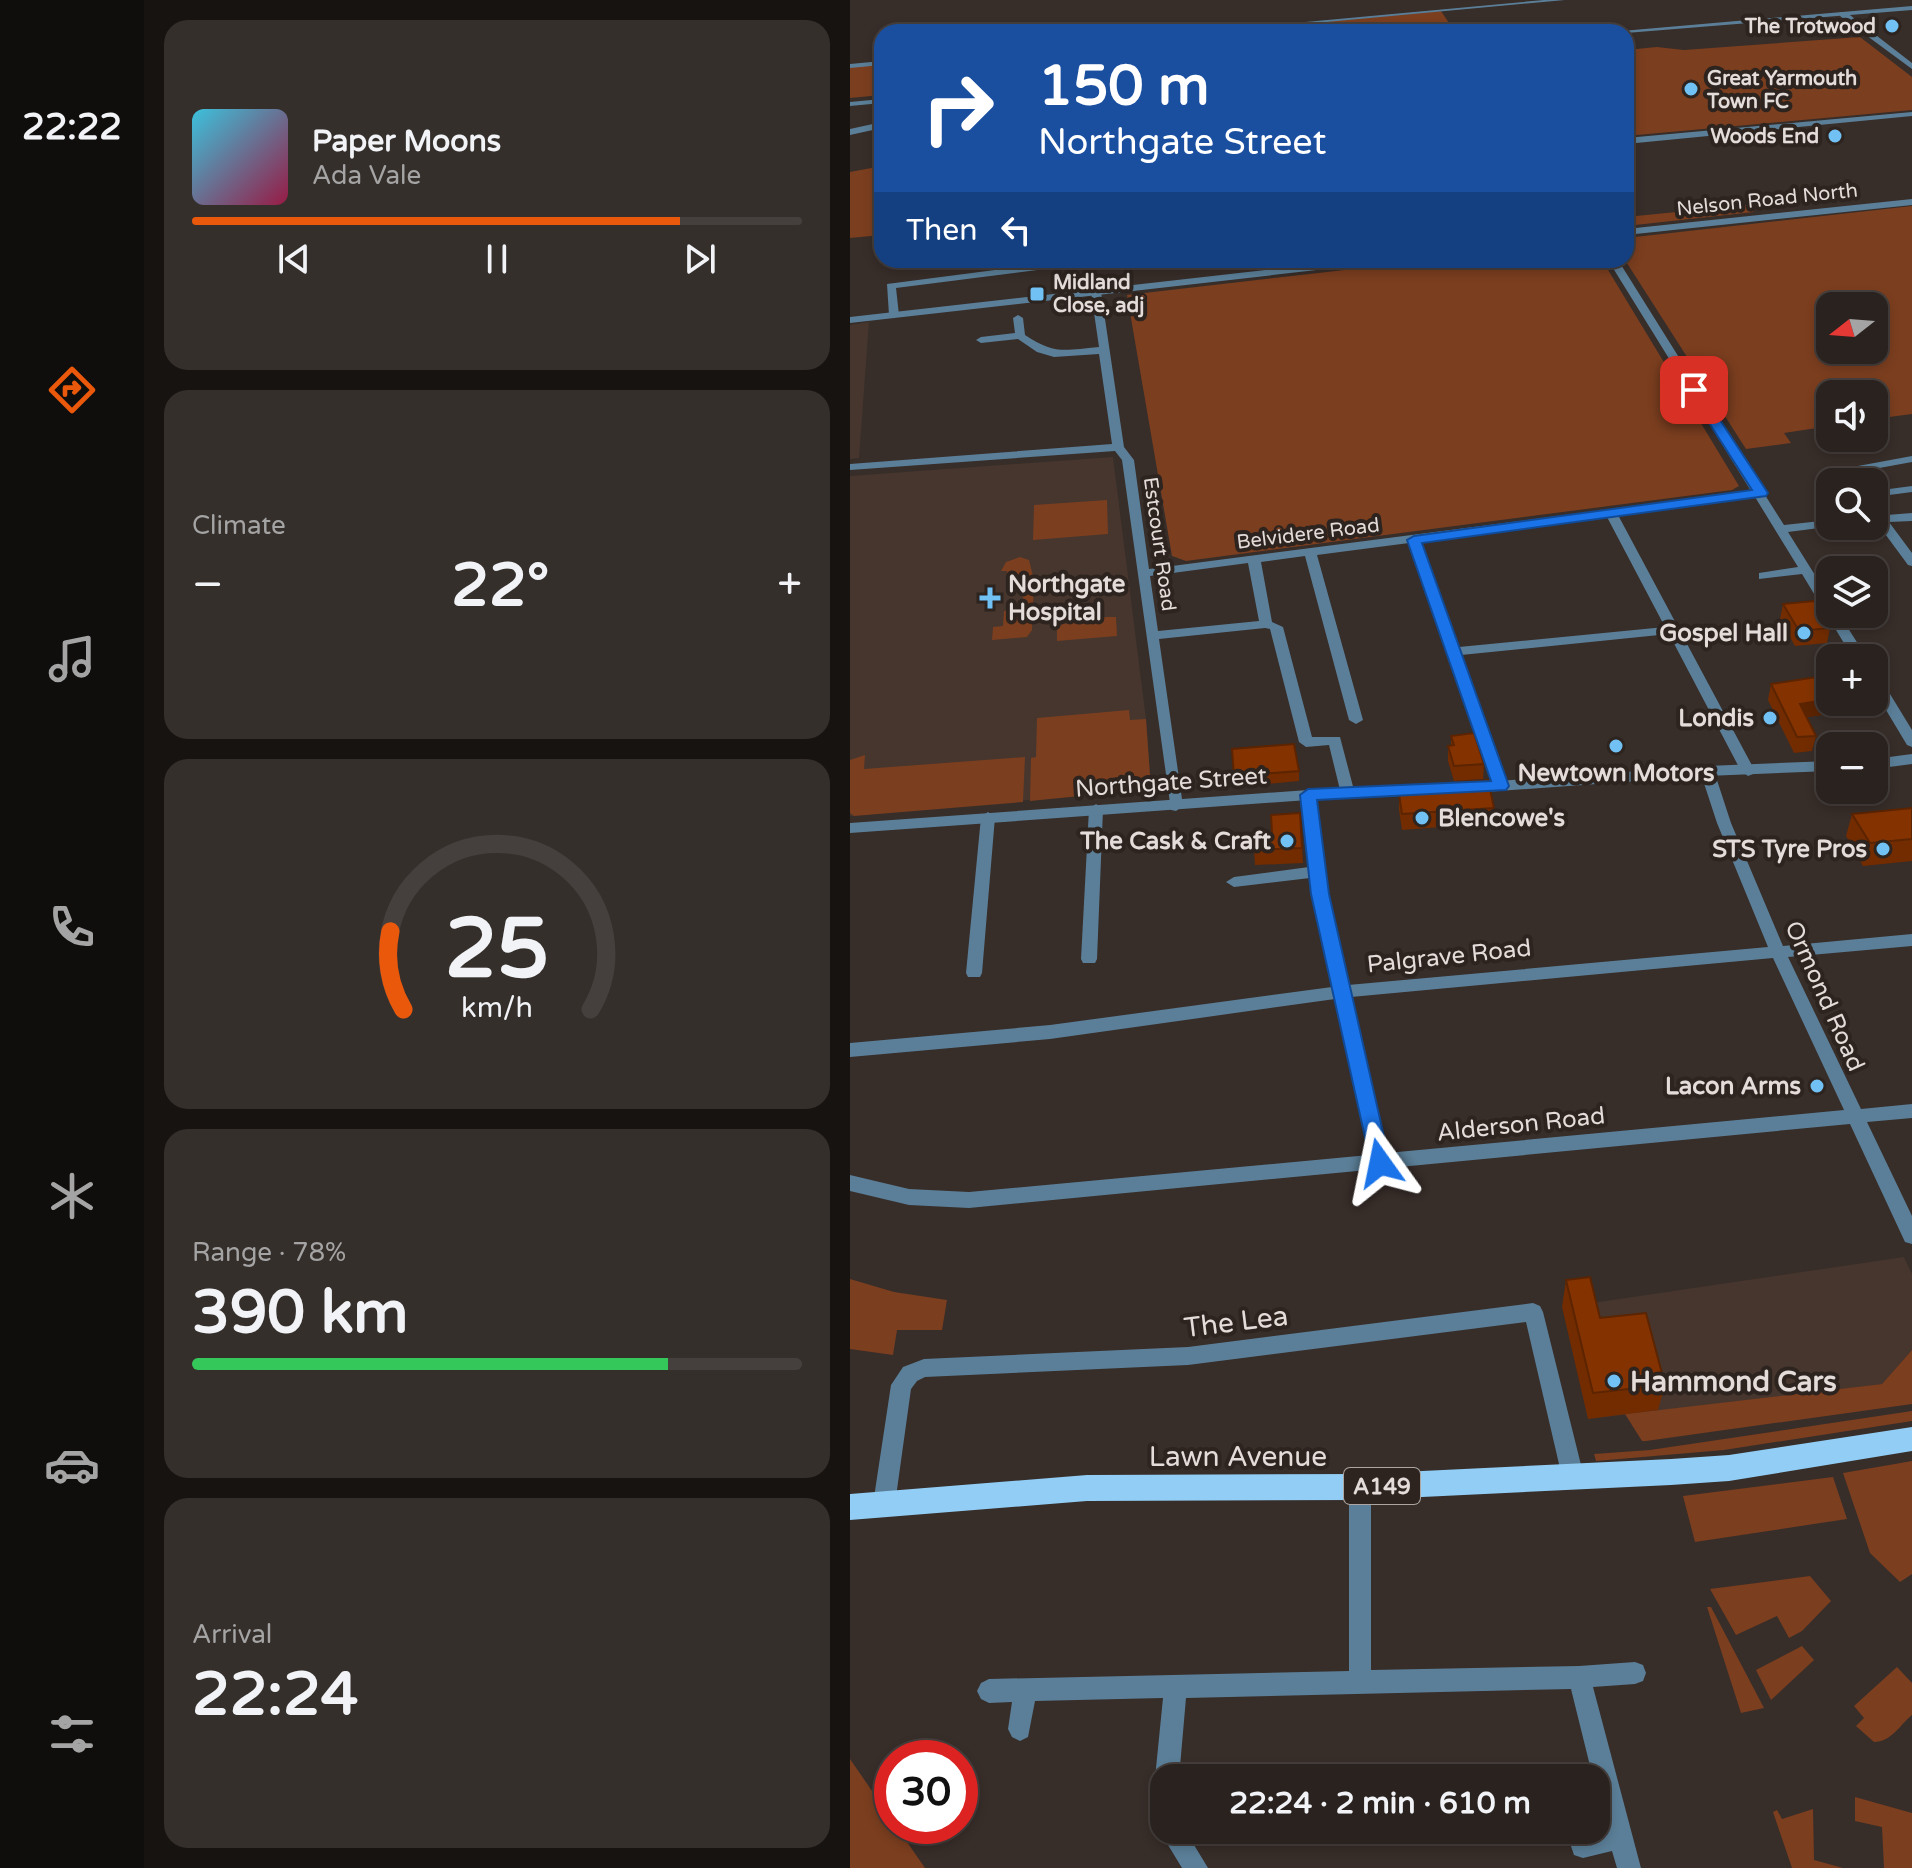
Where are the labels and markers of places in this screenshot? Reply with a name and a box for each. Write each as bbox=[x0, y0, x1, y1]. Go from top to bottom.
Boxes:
place label: The Trotwood bbox=[1744, 15, 1876, 39]
marker: The Trotwood bbox=[1883, 17, 1901, 35]
place label: Great Yarmouth Town FC bbox=[1706, 67, 1857, 114]
marker: Great Yarmouth Town FC bbox=[1682, 80, 1700, 98]
place label: Woods End bbox=[1711, 125, 1819, 149]
marker: Woods End bbox=[1826, 127, 1844, 145]
place label: Midland Close, adj bbox=[1053, 271, 1144, 318]
marker: Midland Close, adj bbox=[1028, 285, 1046, 303]
pin bbox=[1660, 356, 1728, 424]
place label: Northgate Hospital bbox=[1008, 570, 1126, 627]
marker: Northgate Hospital bbox=[979, 587, 1001, 609]
place label: Gospel Hall bbox=[1659, 619, 1788, 648]
marker: Gospel Hall bbox=[1795, 624, 1813, 642]
place label: Londis bbox=[1678, 704, 1754, 733]
marker: Londis bbox=[1761, 709, 1779, 727]
marker: Newtown Motors bbox=[1607, 737, 1625, 755]
place label: Newtown Motors bbox=[1518, 759, 1714, 788]
place label: Blencowe's bbox=[1438, 804, 1565, 833]
marker: Blencowe's bbox=[1413, 809, 1431, 827]
place label: The Cask & Craft bbox=[1079, 827, 1272, 856]
marker: The Cask & Craft bbox=[1278, 832, 1296, 850]
place label: STS Tyre Pros bbox=[1712, 835, 1867, 864]
marker: STS Tyre Pros bbox=[1874, 840, 1892, 858]
place label: Lacon Arms bbox=[1665, 1072, 1801, 1101]
marker: Lacon Arms bbox=[1808, 1077, 1826, 1095]
place label: Hammond Cars bbox=[1630, 1365, 1837, 1399]
marker: Hammond Cars bbox=[1605, 1372, 1623, 1390]

